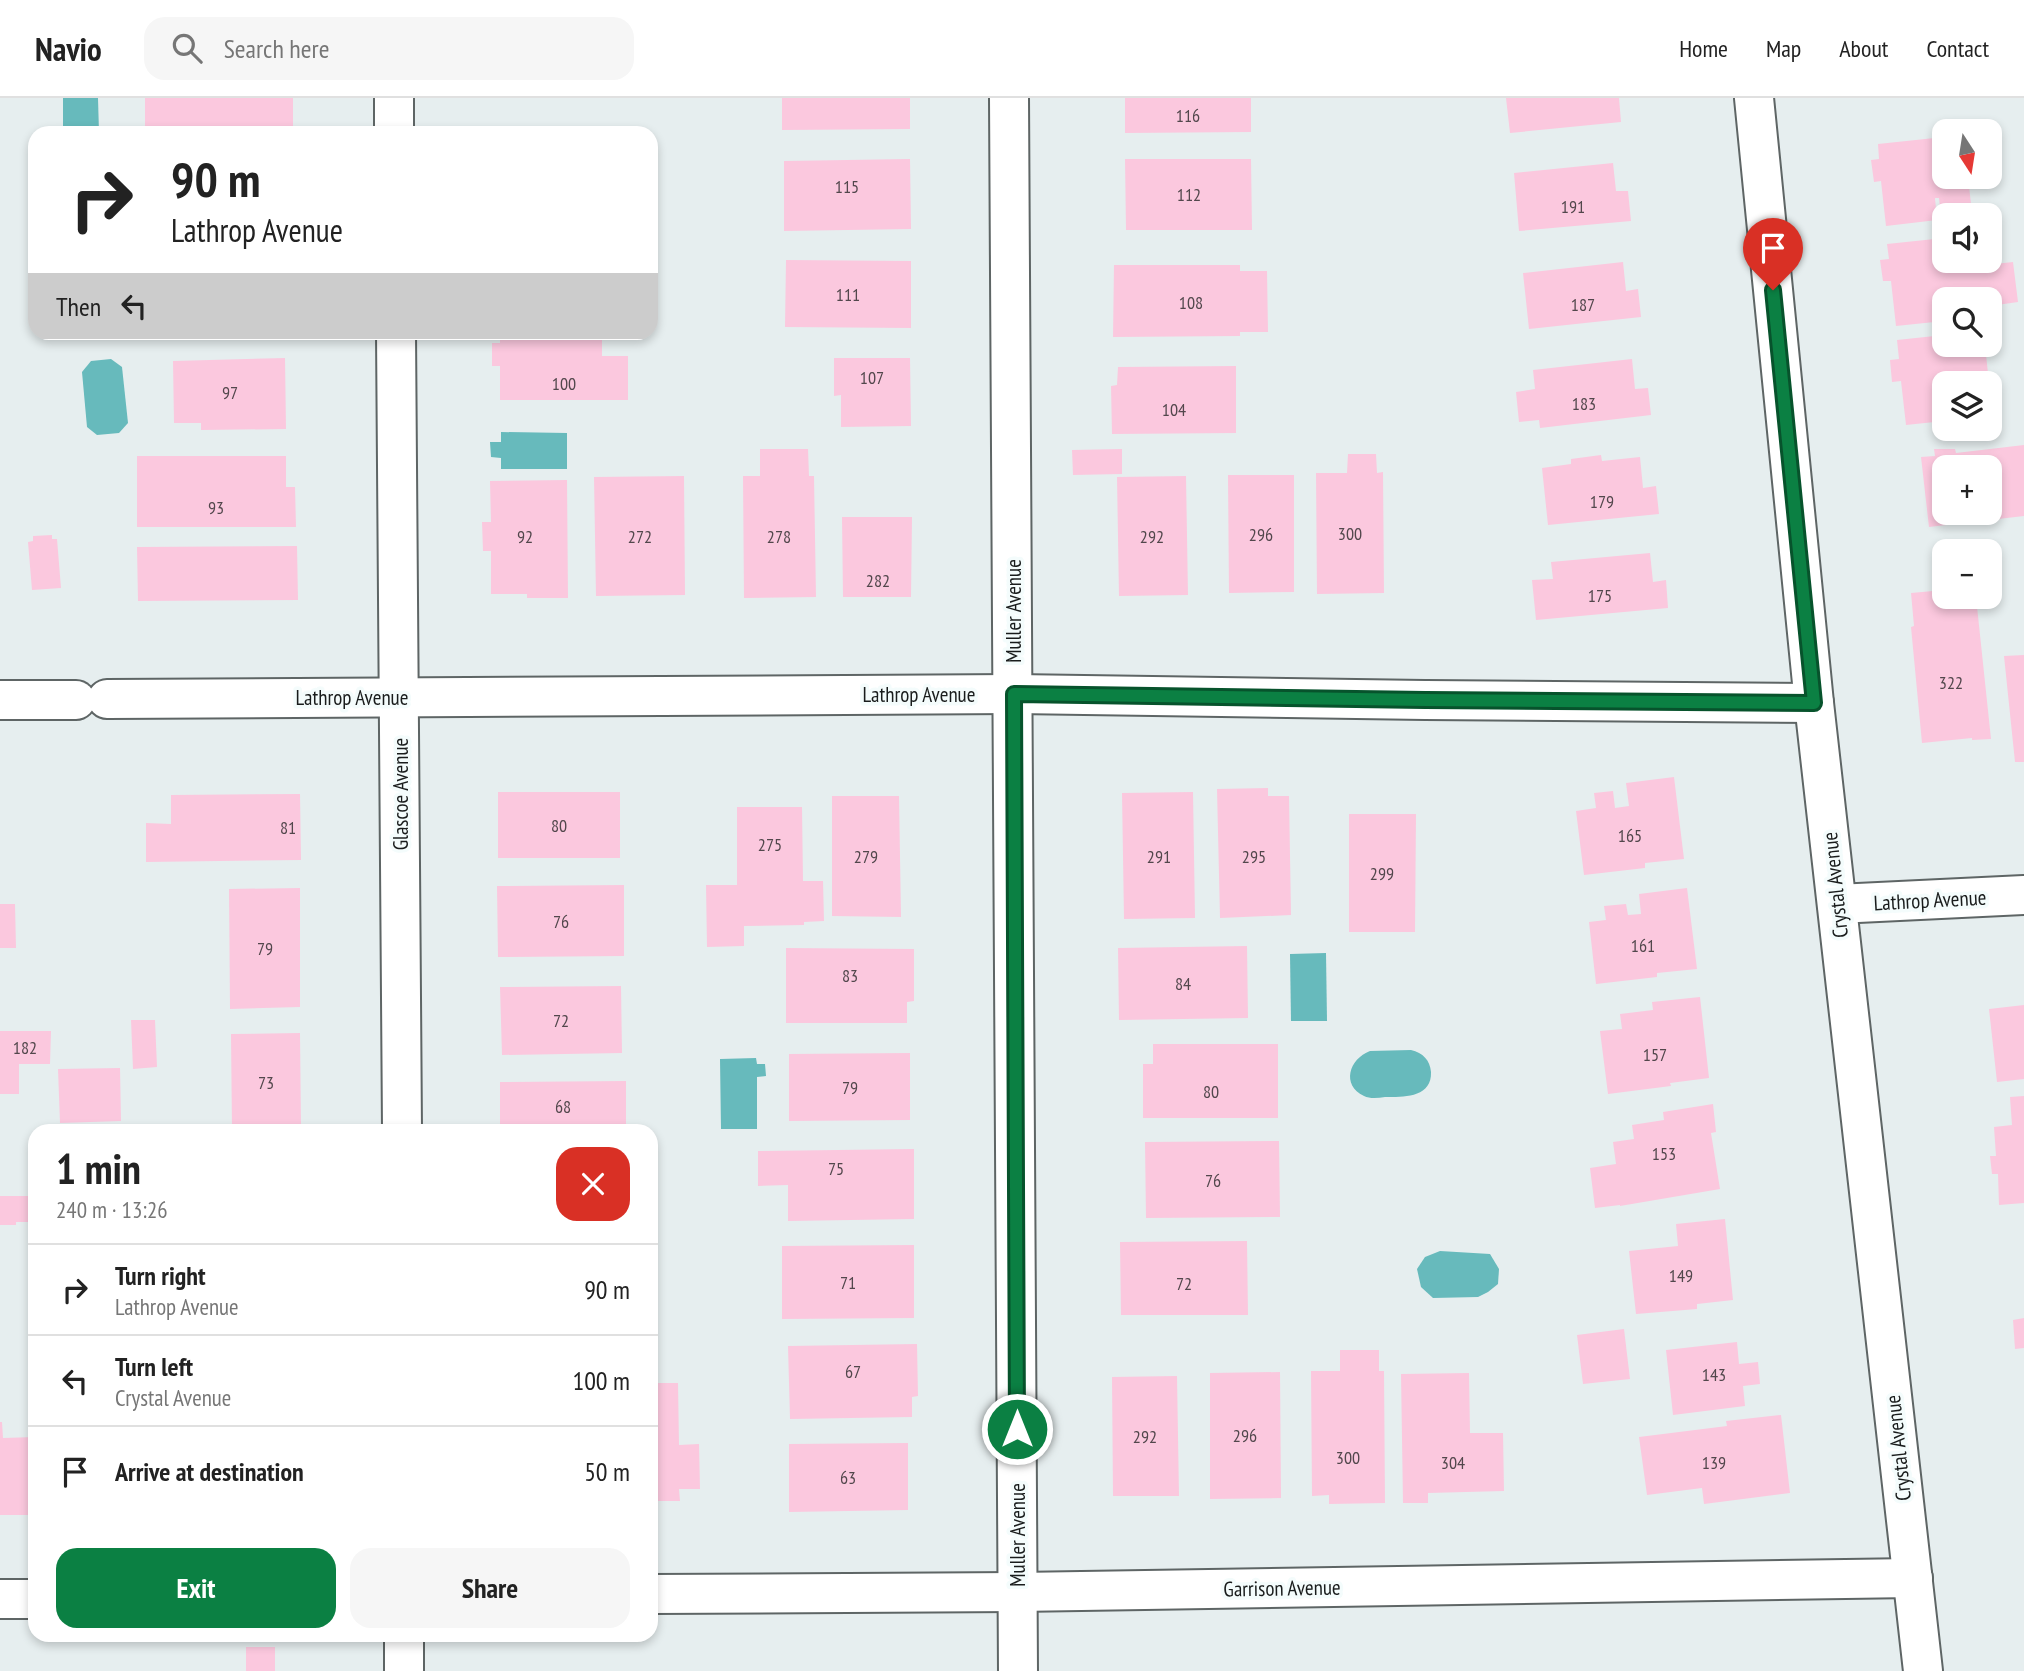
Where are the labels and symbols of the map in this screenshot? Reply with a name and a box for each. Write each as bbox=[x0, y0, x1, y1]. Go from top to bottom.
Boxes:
house number: 116 bbox=[1176, 104, 1200, 127]
north arrow bbox=[1932, 119, 2002, 189]
house number: 115 bbox=[835, 175, 859, 198]
house number: 112 bbox=[1177, 183, 1201, 206]
house number: 191 bbox=[1561, 195, 1585, 218]
pin bbox=[1743, 218, 1803, 290]
house number: 111 bbox=[836, 283, 860, 306]
house number: 108 bbox=[1179, 291, 1203, 314]
house number: 187 bbox=[1571, 293, 1595, 316]
house number: 107 bbox=[860, 366, 884, 389]
house number: 100 bbox=[552, 372, 576, 395]
house number: 97 bbox=[222, 381, 238, 404]
house number: 183 bbox=[1572, 392, 1596, 415]
house number: 104 bbox=[1162, 398, 1186, 421]
house number: 179 bbox=[1590, 490, 1614, 513]
house number: 93 bbox=[208, 496, 224, 519]
house number: 300 bbox=[1338, 522, 1362, 545]
house number: 296 bbox=[1249, 523, 1273, 546]
house number: 92 bbox=[517, 525, 533, 548]
house number: 272 bbox=[628, 525, 652, 548]
house number: 278 bbox=[767, 525, 791, 548]
house number: 292 bbox=[1140, 525, 1164, 548]
street label: Muller Avenue bbox=[1000, 559, 1027, 663]
house number: 282 bbox=[866, 569, 890, 592]
house number: 175 bbox=[1588, 584, 1612, 607]
house number: 322 bbox=[1939, 671, 1963, 694]
street label: Lathrop Avenue bbox=[863, 681, 975, 708]
street label: Lathrop Avenue bbox=[296, 684, 408, 711]
street label: Glascoe Avenue bbox=[387, 738, 414, 850]
house number: 80 bbox=[551, 814, 567, 837]
house number: 81 bbox=[280, 816, 296, 839]
house number: 165 bbox=[1618, 824, 1642, 847]
street label: Crystal Avenue bbox=[1816, 831, 1854, 939]
house number: 275 bbox=[758, 833, 782, 856]
house number: 279 bbox=[854, 845, 878, 868]
house number: 291 bbox=[1147, 845, 1171, 868]
house number: 295 bbox=[1242, 845, 1266, 868]
house number: 299 bbox=[1370, 862, 1394, 885]
street label: Lathrop Avenue bbox=[1873, 884, 1987, 916]
house number: 76 bbox=[553, 910, 569, 933]
house number: 161 bbox=[1631, 934, 1655, 957]
house number: 79 bbox=[257, 937, 273, 960]
house number: 83 bbox=[842, 964, 858, 987]
house number: 84 bbox=[1175, 972, 1191, 995]
house number: 72 bbox=[553, 1009, 569, 1032]
house number: 182 bbox=[13, 1036, 37, 1059]
house number: 157 bbox=[1643, 1043, 1667, 1066]
house number: 73 bbox=[258, 1071, 274, 1094]
house number: 79 bbox=[842, 1076, 858, 1099]
house number: 80 bbox=[1203, 1080, 1219, 1103]
house number: 68 bbox=[555, 1095, 571, 1118]
house number: 153 bbox=[1652, 1142, 1676, 1165]
house number: 75 bbox=[828, 1157, 844, 1180]
house number: 76 bbox=[1205, 1169, 1221, 1192]
house number: 149 bbox=[1669, 1264, 1693, 1287]
house number: 71 bbox=[840, 1271, 856, 1294]
house number: 72 bbox=[1176, 1272, 1192, 1295]
house number: 67 bbox=[845, 1360, 861, 1383]
house number: 143 bbox=[1702, 1363, 1726, 1386]
position arrow bbox=[980, 1392, 1054, 1466]
street label: Crystal Avenue bbox=[1879, 1394, 1917, 1502]
house number: 296 bbox=[1233, 1424, 1257, 1447]
house number: 292 bbox=[1133, 1425, 1157, 1448]
house number: 300 bbox=[1336, 1446, 1360, 1469]
house number: 304 bbox=[1441, 1451, 1465, 1474]
house number: 139 bbox=[1702, 1451, 1726, 1474]
house number: 63 bbox=[840, 1466, 856, 1489]
street label: Muller Avenue bbox=[1004, 1483, 1031, 1587]
street label: Garrison Avenue bbox=[1223, 1573, 1341, 1603]

